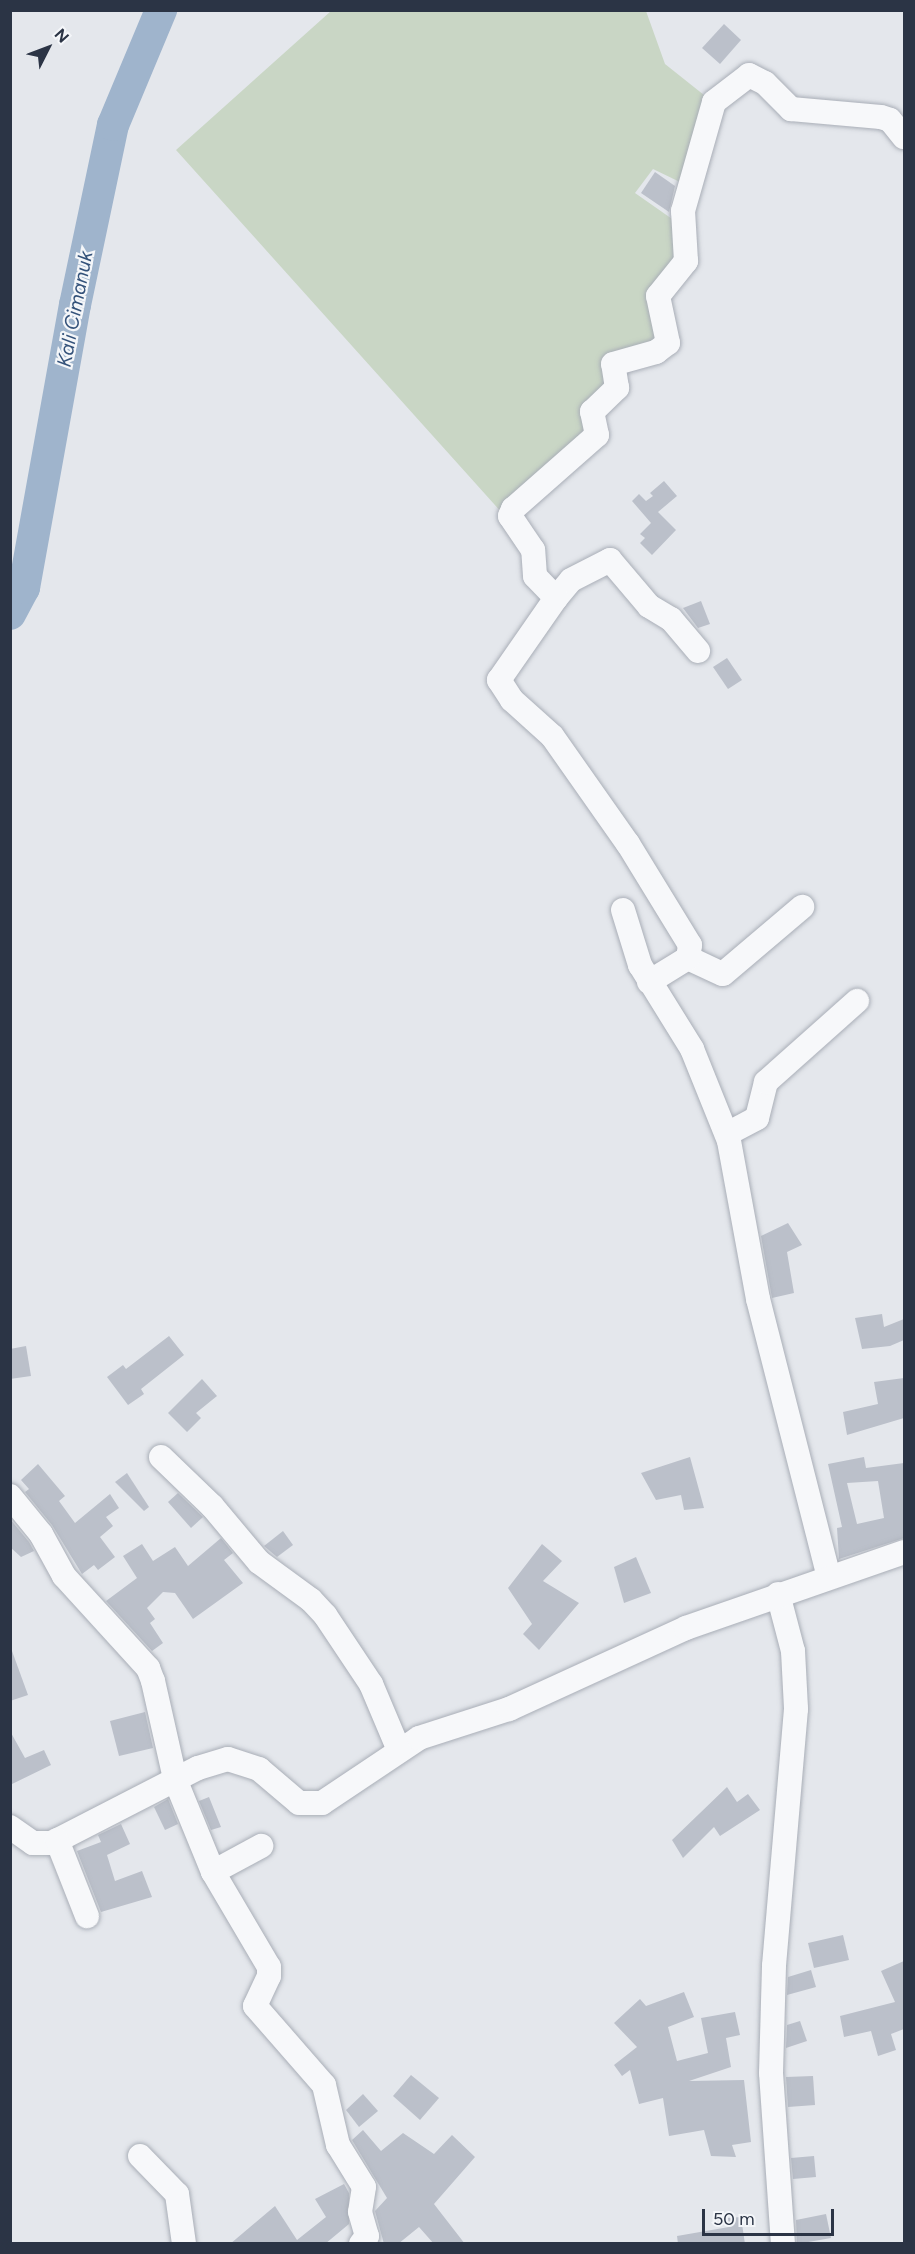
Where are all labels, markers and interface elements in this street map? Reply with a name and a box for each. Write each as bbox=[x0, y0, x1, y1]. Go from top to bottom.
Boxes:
north arrow bbox=[18, 18, 78, 78]
text: N bbox=[51, 25, 73, 47]
water label: Kali Cimanuk bbox=[52, 249, 98, 369]
scale bar bbox=[705, 2197, 837, 2235]
text: 50 m bbox=[713, 2208, 755, 2230]

